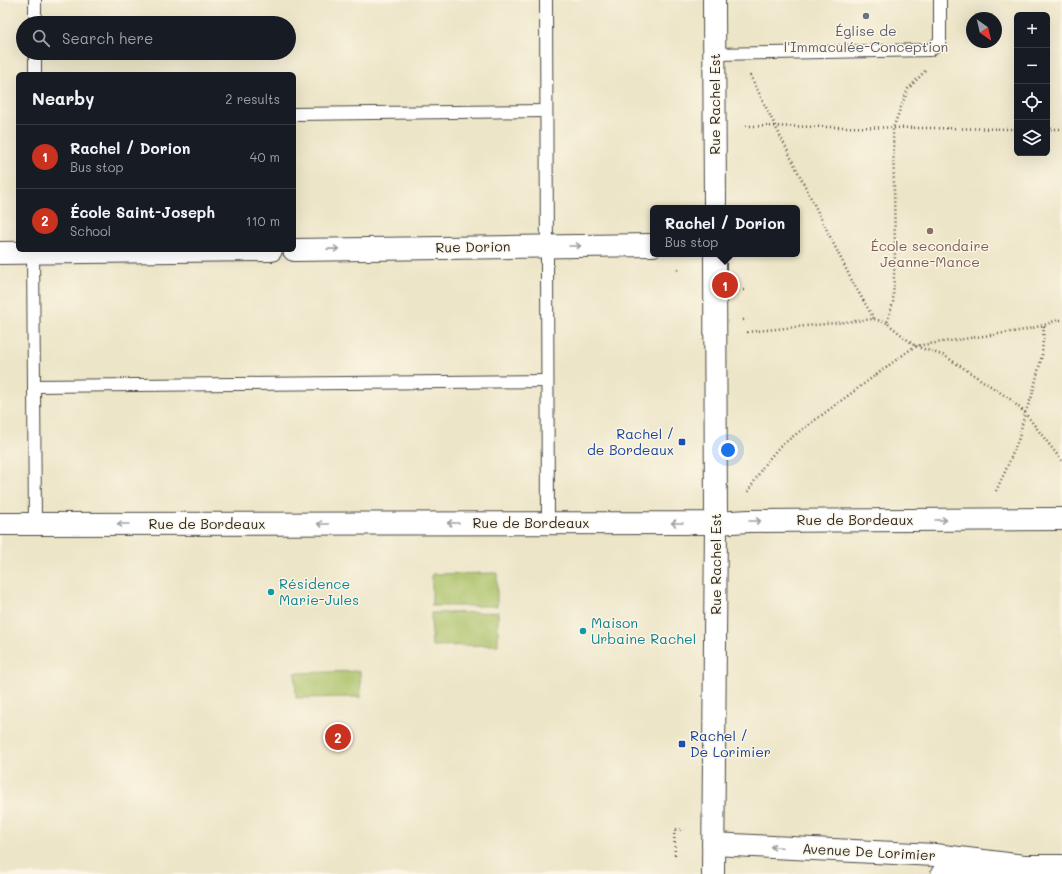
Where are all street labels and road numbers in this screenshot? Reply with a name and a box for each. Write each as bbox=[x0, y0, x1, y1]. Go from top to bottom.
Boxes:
street label: Rue Rachel Est bbox=[705, 53, 724, 155]
street label: Rue Dorion bbox=[435, 236, 511, 257]
street label: Rue de Bordeaux bbox=[797, 510, 913, 529]
street label: Rue de Bordeaux bbox=[473, 513, 589, 532]
street label: Rue Rachel Est bbox=[706, 513, 725, 615]
street label: Rue de Bordeaux bbox=[149, 514, 265, 533]
street label: Avenue De Lorimier bbox=[802, 839, 936, 864]

